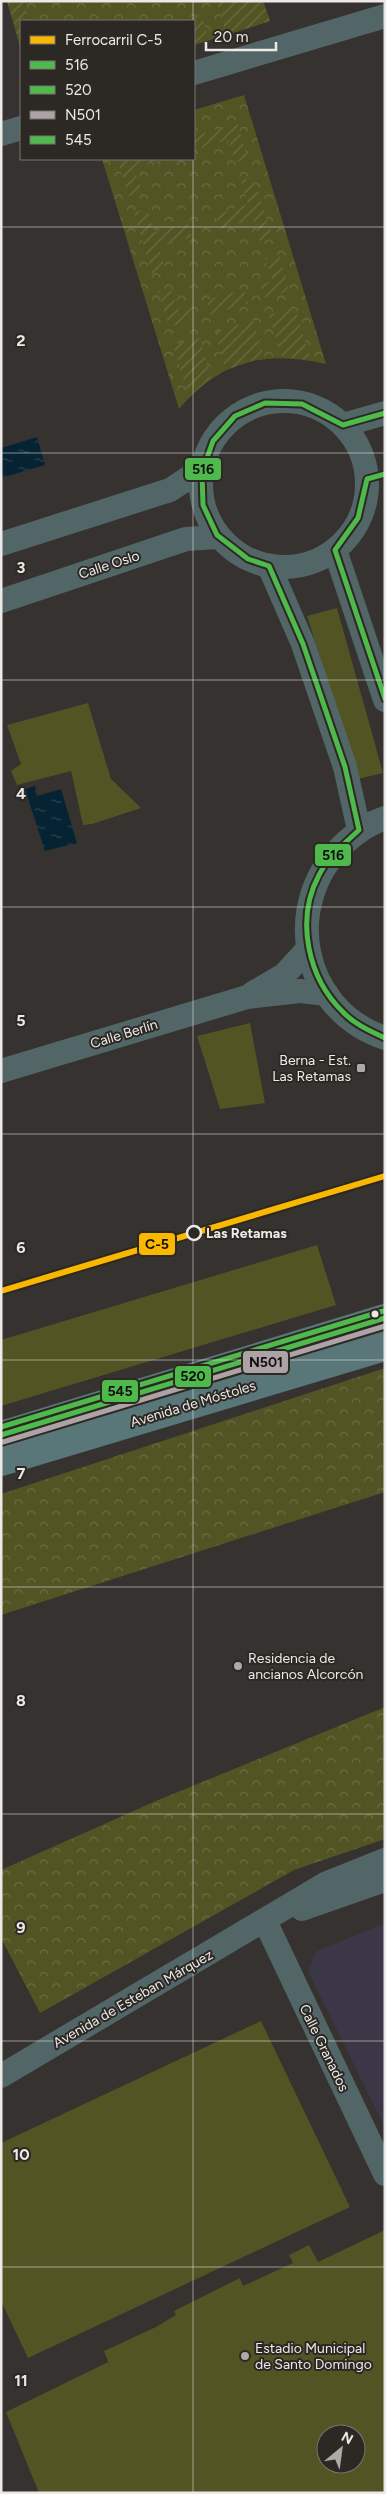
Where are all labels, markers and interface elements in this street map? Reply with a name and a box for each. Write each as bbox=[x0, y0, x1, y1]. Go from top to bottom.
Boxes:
legend bbox=[20, 20, 195, 160]
scale bar bbox=[206, 20, 276, 52]
text: 20 m bbox=[214, 28, 248, 46]
text: Ferrocarril C-5 bbox=[65, 31, 162, 49]
text: 516 bbox=[65, 56, 89, 74]
text: 520 bbox=[65, 81, 92, 99]
text: N501 bbox=[65, 106, 101, 124]
text: 545 bbox=[65, 131, 92, 149]
text: 2 bbox=[16, 331, 26, 350]
line badge: 516 bbox=[184, 457, 222, 481]
text: 516 bbox=[192, 461, 214, 478]
street label: Calle Oslo bbox=[76, 547, 142, 583]
text: 3 bbox=[17, 558, 26, 577]
text: 4 bbox=[16, 784, 26, 803]
line badge: 516 bbox=[314, 843, 352, 867]
text: 516 bbox=[322, 847, 344, 864]
text: 5 bbox=[16, 1011, 26, 1030]
street label: Calle Berlín bbox=[88, 1016, 160, 1052]
place label: Berna - Est. Las Retamas bbox=[272, 1052, 351, 1085]
marker: Berna - Est. Las Retamas bbox=[355, 1062, 367, 1074]
marker: Las Retamas bbox=[186, 1225, 202, 1241]
place label: Las Retamas bbox=[206, 1225, 287, 1242]
line badge: C-5 bbox=[138, 1232, 176, 1256]
text: C-5 bbox=[145, 1236, 169, 1253]
text: 6 bbox=[16, 1238, 26, 1257]
unlabelled marker bbox=[370, 1309, 380, 1319]
line badge: N501 bbox=[242, 1350, 289, 1374]
text: N501 bbox=[249, 1354, 283, 1371]
line badge: 520 bbox=[174, 1365, 212, 1388]
text: 520 bbox=[180, 1368, 206, 1385]
street label: Avenida de Móstoles bbox=[128, 1377, 258, 1431]
line badge: 545 bbox=[101, 1379, 139, 1403]
text: 545 bbox=[107, 1383, 133, 1400]
text: 7 bbox=[17, 1464, 26, 1483]
place label: Residencia de ancianos Alcorcón bbox=[248, 1650, 364, 1683]
marker: Residencia de ancianos Alcorcón bbox=[232, 1660, 244, 1672]
text: 8 bbox=[16, 1691, 26, 1710]
text: 9 bbox=[16, 1918, 26, 1937]
street label: Avenida de Esteban Márquez bbox=[50, 1946, 216, 2052]
street label: Calle Granados bbox=[296, 2002, 352, 2094]
text: 10 bbox=[12, 2145, 30, 2164]
place label: Estadio Municipal de Santo Domingo bbox=[255, 2340, 372, 2373]
marker: Estadio Municipal de Santo Domingo bbox=[239, 2350, 251, 2362]
text: 11 bbox=[14, 2371, 28, 2390]
north arrow bbox=[316, 2424, 366, 2474]
text: N bbox=[338, 2428, 356, 2448]

